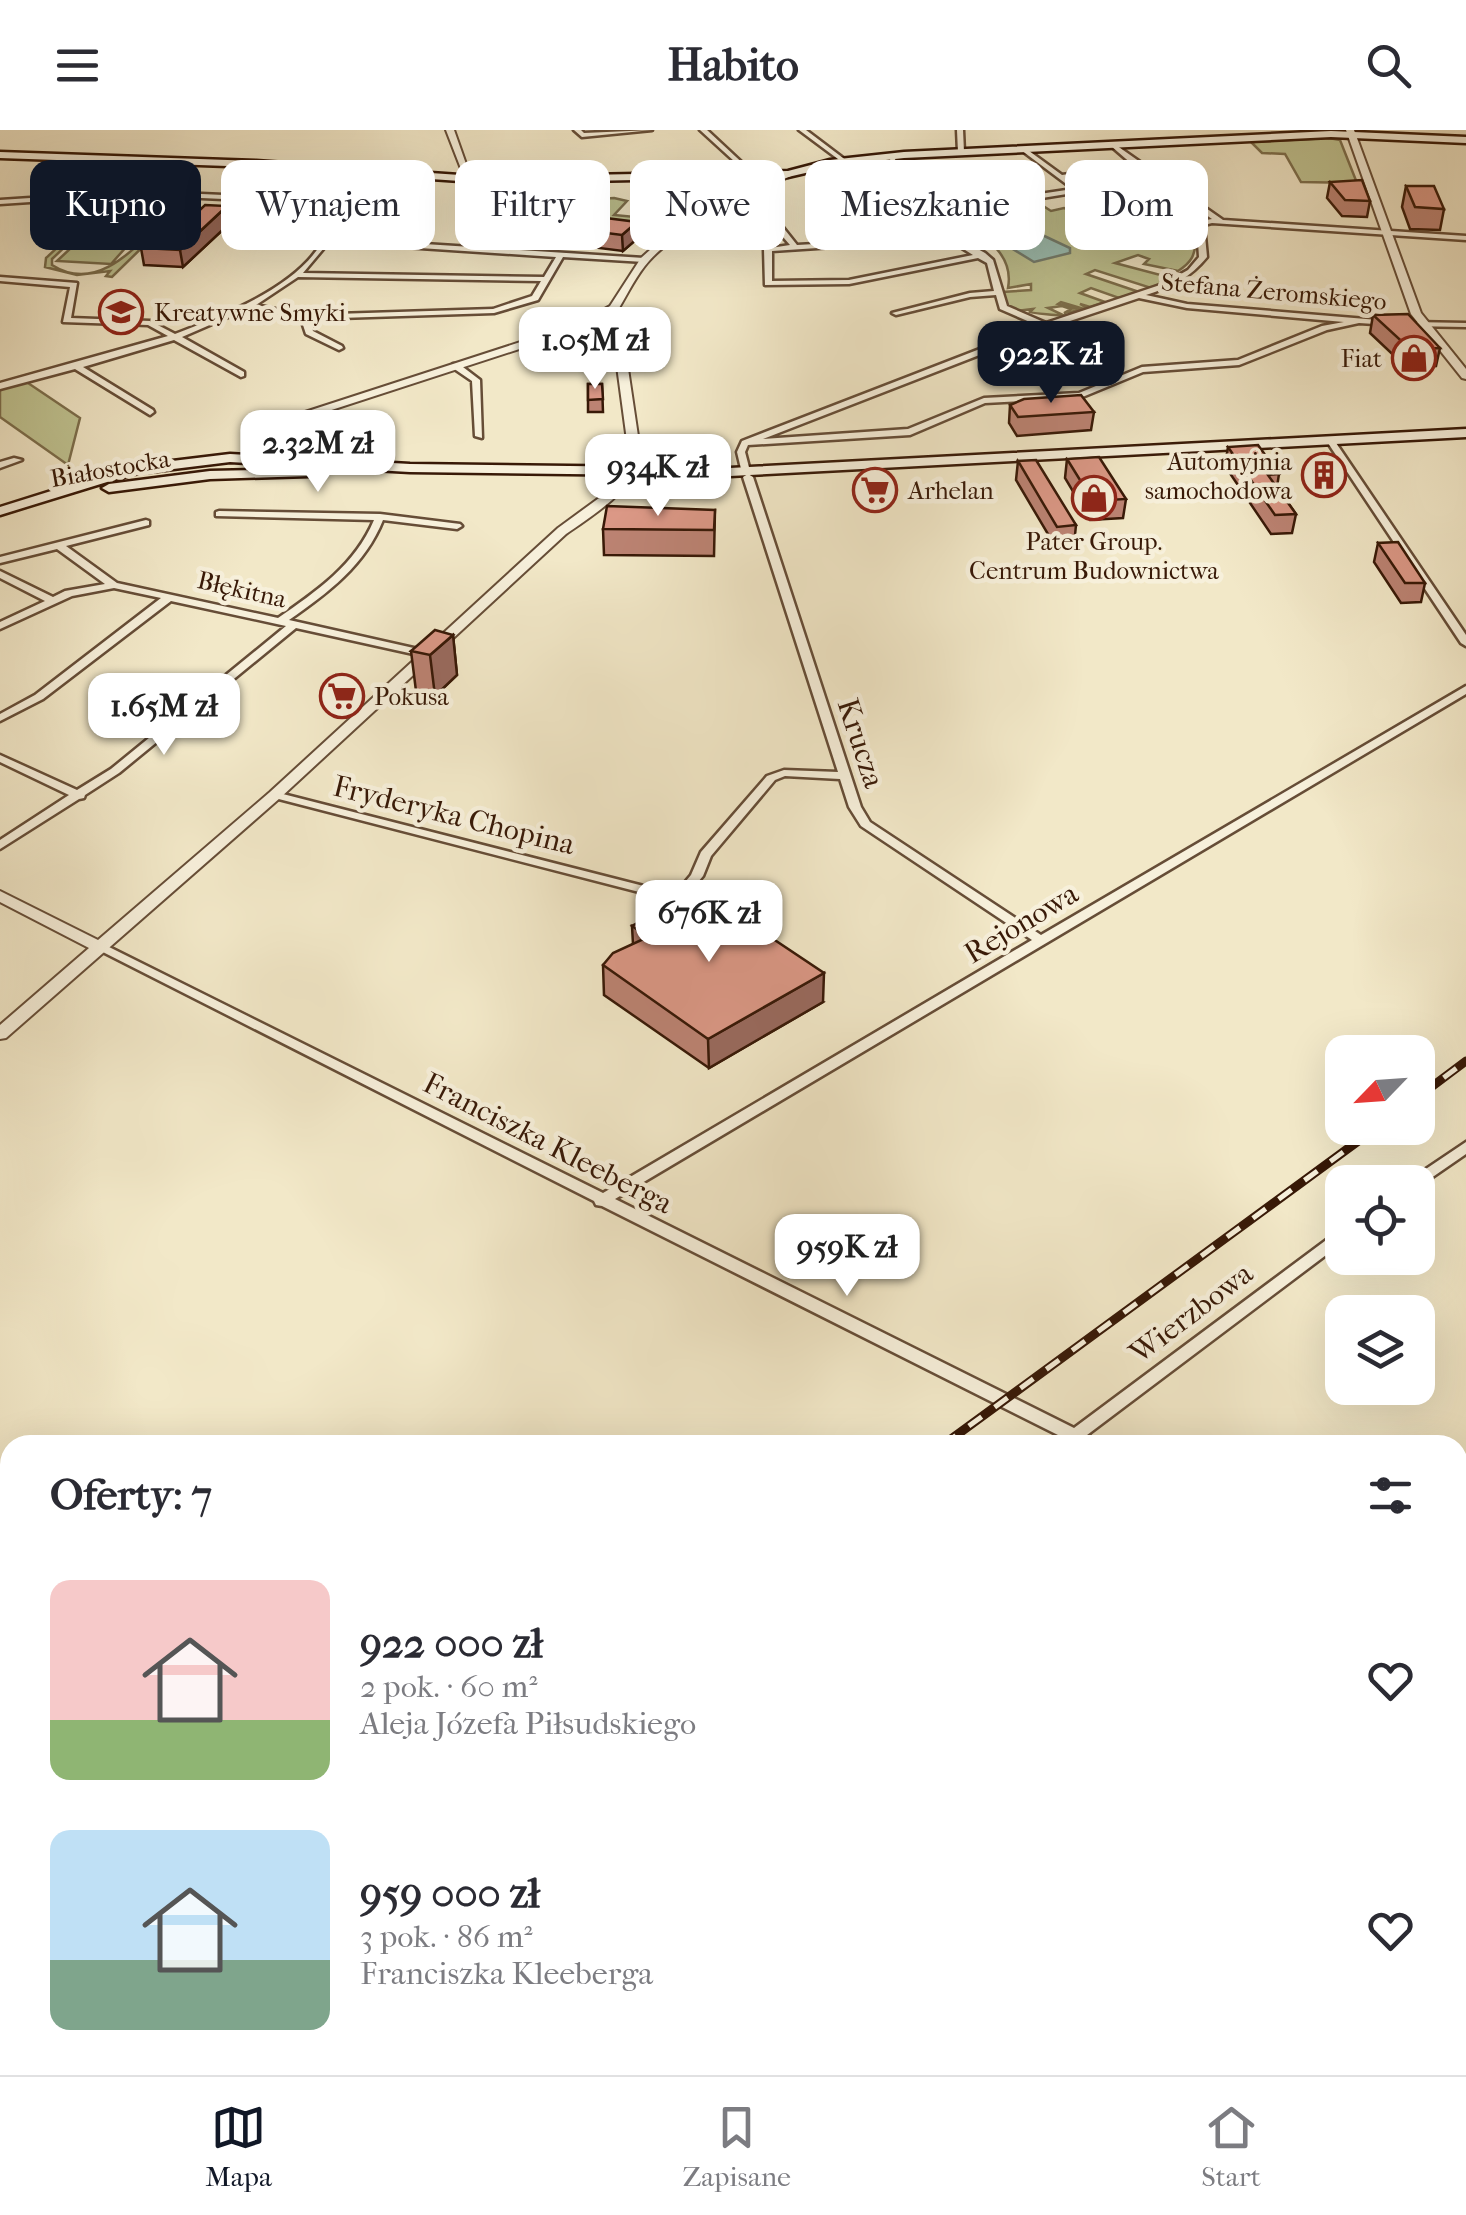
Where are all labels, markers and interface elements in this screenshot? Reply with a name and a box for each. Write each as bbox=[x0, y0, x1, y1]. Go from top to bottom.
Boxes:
icon: menu bbox=[50, 38, 105, 93]
icon: search bbox=[1361, 38, 1416, 93]
text: Habito bbox=[667, 39, 799, 92]
chip: Kupno bbox=[30, 160, 201, 250]
chip: Wynajem bbox=[221, 160, 435, 250]
chip: Filtry bbox=[455, 160, 610, 250]
chip: Nowe bbox=[630, 160, 785, 250]
chip: Mieszkanie bbox=[805, 160, 1045, 250]
chip: Dom bbox=[1065, 160, 1208, 250]
street label: Stefana Żeromskiego bbox=[1160, 267, 1388, 316]
school or university icon: Kreatywne Smyki bbox=[98, 289, 144, 335]
place label: Kreatywne Smyki bbox=[154, 298, 347, 327]
pin: 1.05M zł bbox=[492, 307, 698, 392]
text: 1.05M zł bbox=[541, 321, 649, 358]
pin: 922K zł bbox=[959, 321, 1143, 406]
text: 922K zł bbox=[1000, 335, 1102, 372]
shop icon: Fiat bbox=[1391, 335, 1437, 381]
place label: Fiat bbox=[1341, 344, 1382, 373]
pin: 2.32M zł bbox=[215, 410, 421, 495]
text: 2.32M zł bbox=[262, 424, 374, 461]
pin: 934K zł bbox=[566, 434, 750, 519]
street label: Białostocka bbox=[48, 444, 173, 493]
place label: Automyjnia samochodowa bbox=[1145, 447, 1292, 505]
text: 934K zł bbox=[607, 448, 709, 485]
building icon: Automyjnia samochodowa bbox=[1301, 452, 1347, 498]
supermarket icon: Arhelan bbox=[852, 467, 898, 513]
shop icon: Pater Group. Centrum Budownictwa bbox=[1071, 475, 1117, 521]
place label: Arhelan bbox=[907, 476, 994, 505]
place label: Pater Group. Centrum Budownictwa bbox=[969, 527, 1219, 585]
street label: Błękitna bbox=[194, 565, 290, 615]
pin: 1.65M zł bbox=[61, 673, 267, 758]
supermarket icon: Pokusa bbox=[319, 673, 365, 719]
place label: Pokusa bbox=[374, 682, 449, 711]
text: 1.65M zł bbox=[110, 687, 218, 724]
street label: Krucza bbox=[830, 694, 892, 793]
street label: Fryderyka Chopina bbox=[330, 769, 579, 863]
street label: Rejonowa bbox=[958, 875, 1085, 971]
pin: 676K zł bbox=[617, 880, 801, 965]
text: 676K zł bbox=[657, 894, 761, 931]
north arrow bbox=[1325, 1035, 1435, 1145]
map controls bbox=[1325, 1035, 1435, 1405]
street label: Franciszka Kleeberga bbox=[417, 1065, 679, 1222]
button: locate bbox=[1325, 1165, 1435, 1275]
pin: 959K zł bbox=[755, 1214, 939, 1299]
text: 959K zł bbox=[797, 1228, 897, 1265]
street label: Wierzbowa bbox=[1122, 1255, 1261, 1372]
button: layers bbox=[1325, 1295, 1435, 1405]
icon: filters bbox=[1363, 1468, 1418, 1523]
text: Oferty: 7 bbox=[50, 1471, 212, 1520]
text: 922 000 zł bbox=[360, 1619, 543, 1668]
icon: home bbox=[130, 1620, 250, 1740]
icon: heart bbox=[1363, 1653, 1418, 1708]
text: 2 pok. · 60 m² bbox=[360, 1668, 537, 1705]
text: Aleja Józefa Piłsudskiego bbox=[360, 1705, 696, 1742]
text: 959 000 zł bbox=[360, 1869, 540, 1918]
icon: home bbox=[130, 1870, 250, 1990]
icon: heart bbox=[1363, 1903, 1418, 1958]
text: 3 pok. · 86 m² bbox=[360, 1918, 533, 1955]
text: Franciszka Kleeberga bbox=[360, 1955, 653, 1992]
tab: Mapa bbox=[205, 2100, 272, 2193]
tab: Zapisane bbox=[682, 2100, 791, 2193]
tab: Start bbox=[1201, 2100, 1261, 2193]

